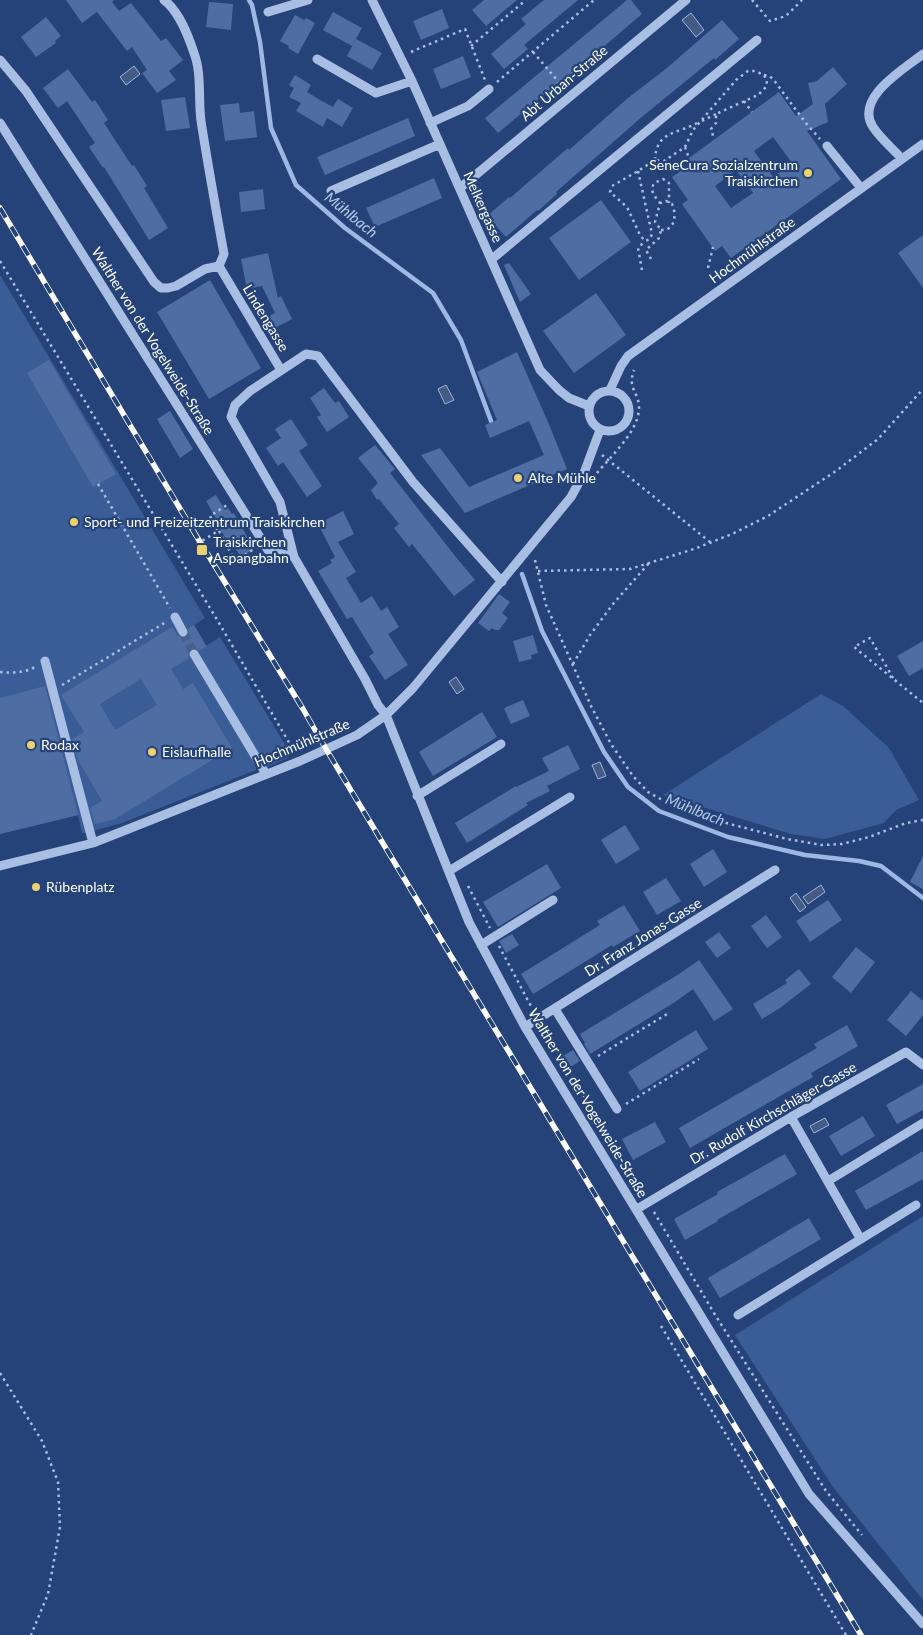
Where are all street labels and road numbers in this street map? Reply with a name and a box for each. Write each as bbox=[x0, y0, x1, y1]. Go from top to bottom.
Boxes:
street label: Abt Urban-Straße bbox=[517, 41, 611, 124]
street label: Melkergasse bbox=[460, 168, 507, 245]
street label: Hochmühlstraße bbox=[705, 213, 798, 286]
street label: Walther von der Vogelweide-Straße bbox=[89, 244, 218, 438]
street label: Lindengasse bbox=[240, 281, 293, 354]
street label: Hochmühlstraße bbox=[252, 715, 352, 770]
street label: Dr. Franz Jonas-Gasse bbox=[581, 894, 704, 980]
street label: Walther von der Vogelweide-Straße bbox=[525, 1005, 652, 1200]
street label: Dr. Rudolf Kirchschläger-Gasse bbox=[686, 1058, 859, 1167]

